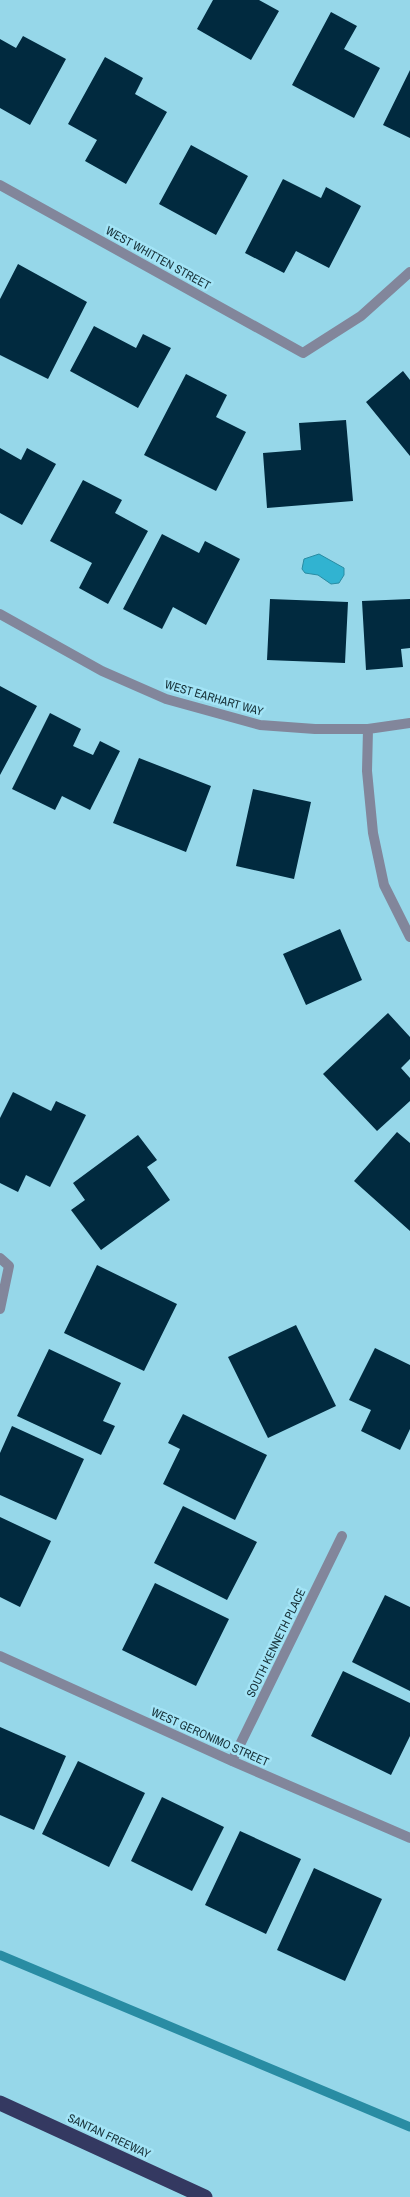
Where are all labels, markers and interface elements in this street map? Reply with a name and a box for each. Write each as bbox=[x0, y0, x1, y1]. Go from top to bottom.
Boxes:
street label: WEST WHITTEN STREET bbox=[103, 223, 213, 293]
street label: WEST EARHART WAY bbox=[163, 676, 266, 720]
street label: SOUTH KENNETH PLACE bbox=[243, 1586, 309, 1700]
street label: WEST GERONIMO STREET bbox=[149, 1704, 271, 1770]
street label: SANTAN FREEWAY bbox=[65, 2110, 153, 2162]

